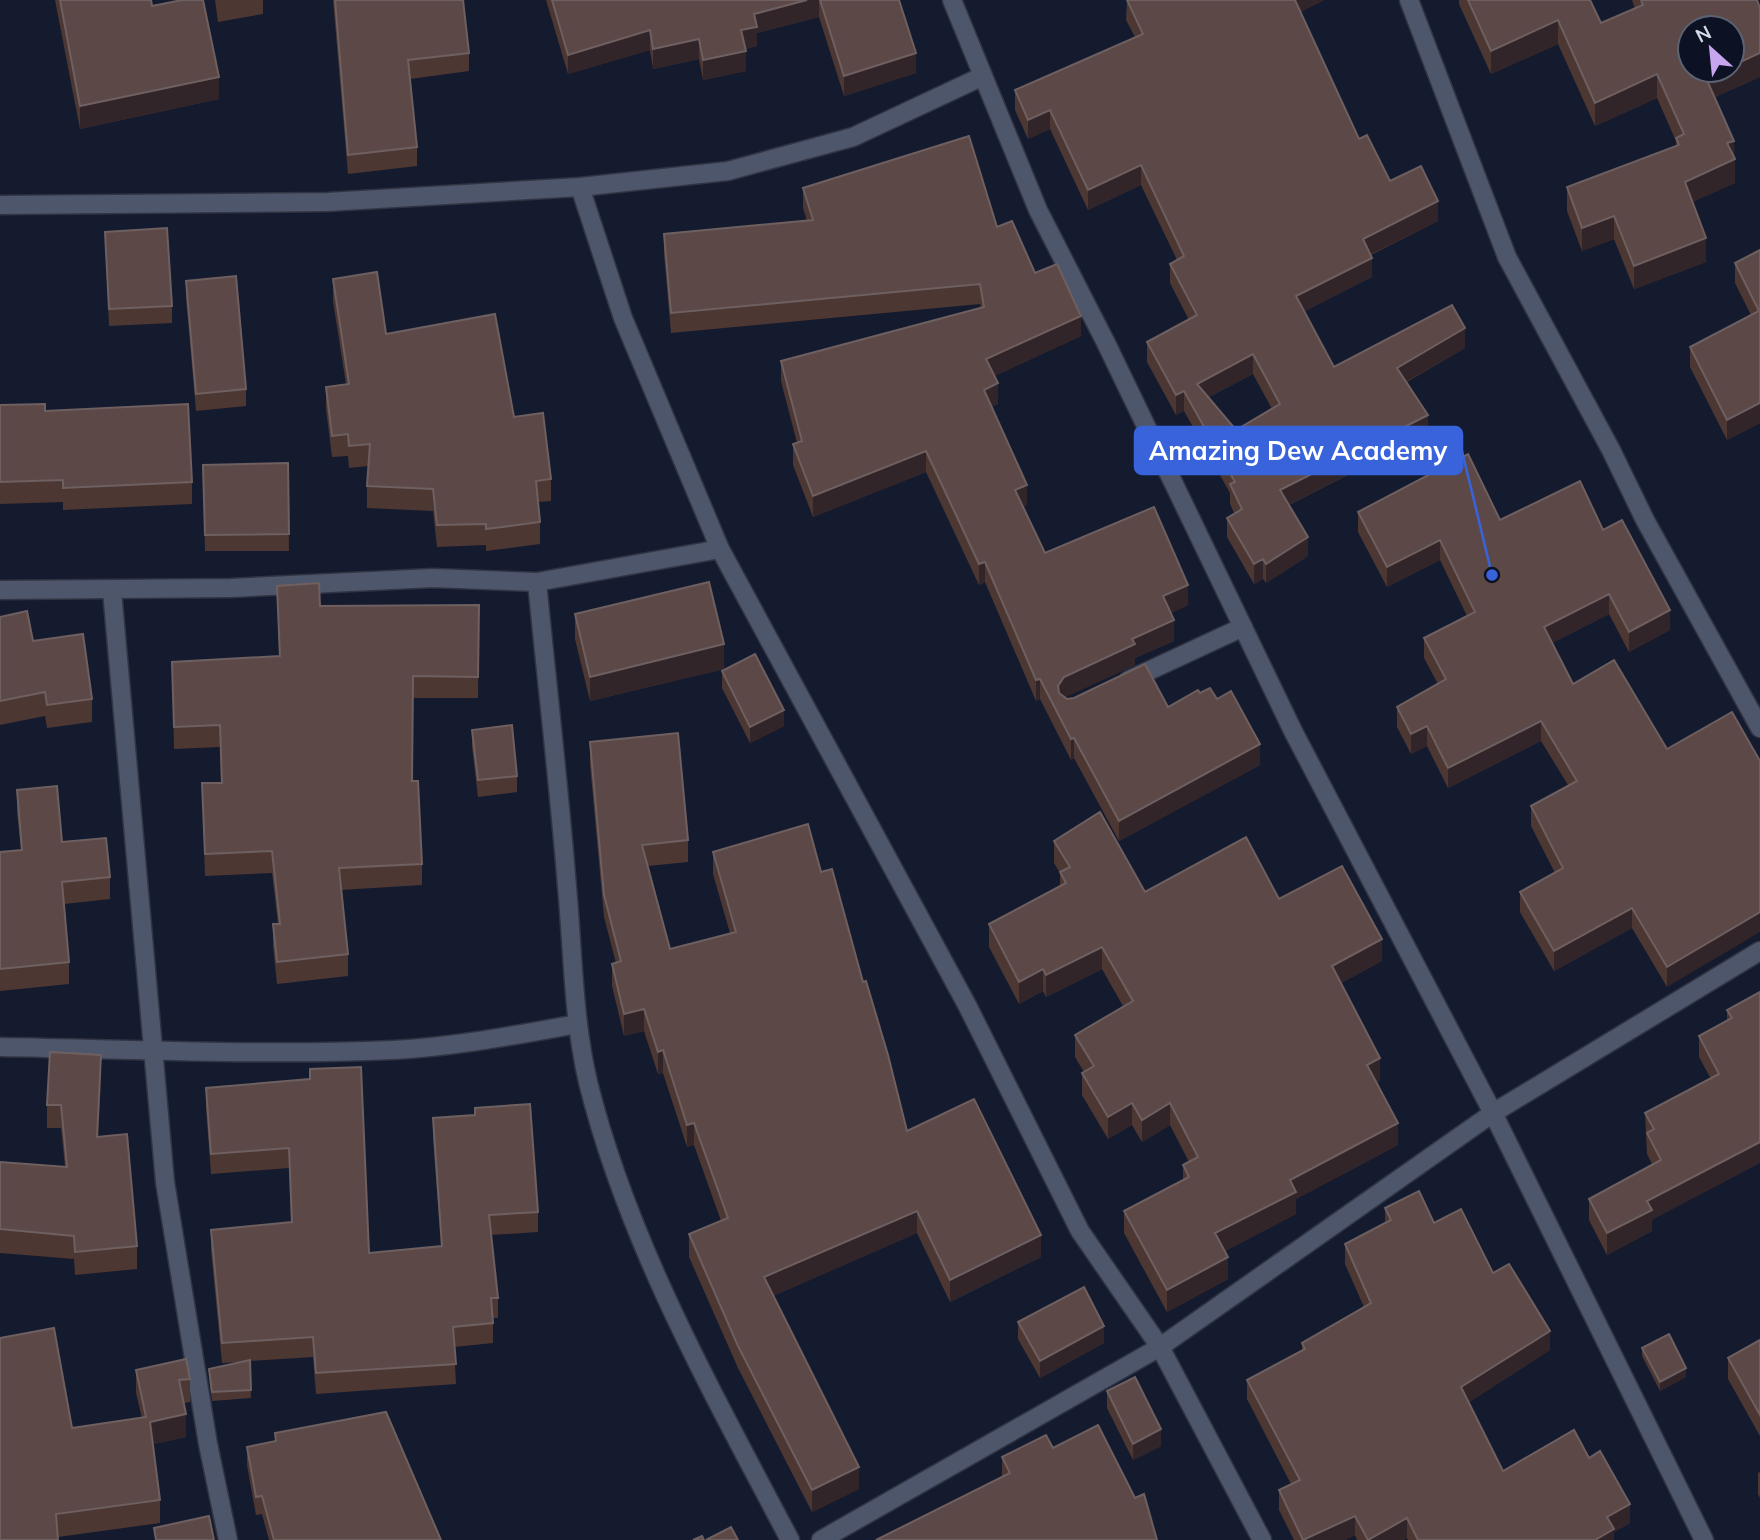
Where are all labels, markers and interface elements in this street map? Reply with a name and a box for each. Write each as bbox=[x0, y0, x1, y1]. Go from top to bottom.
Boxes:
north arrow bbox=[1676, 14, 1746, 84]
text: N bbox=[1691, 20, 1715, 48]
callout: Amazing Dew Academy bbox=[1135, 427, 1462, 474]
text: Amazing Dew Academy bbox=[1149, 434, 1448, 467]

